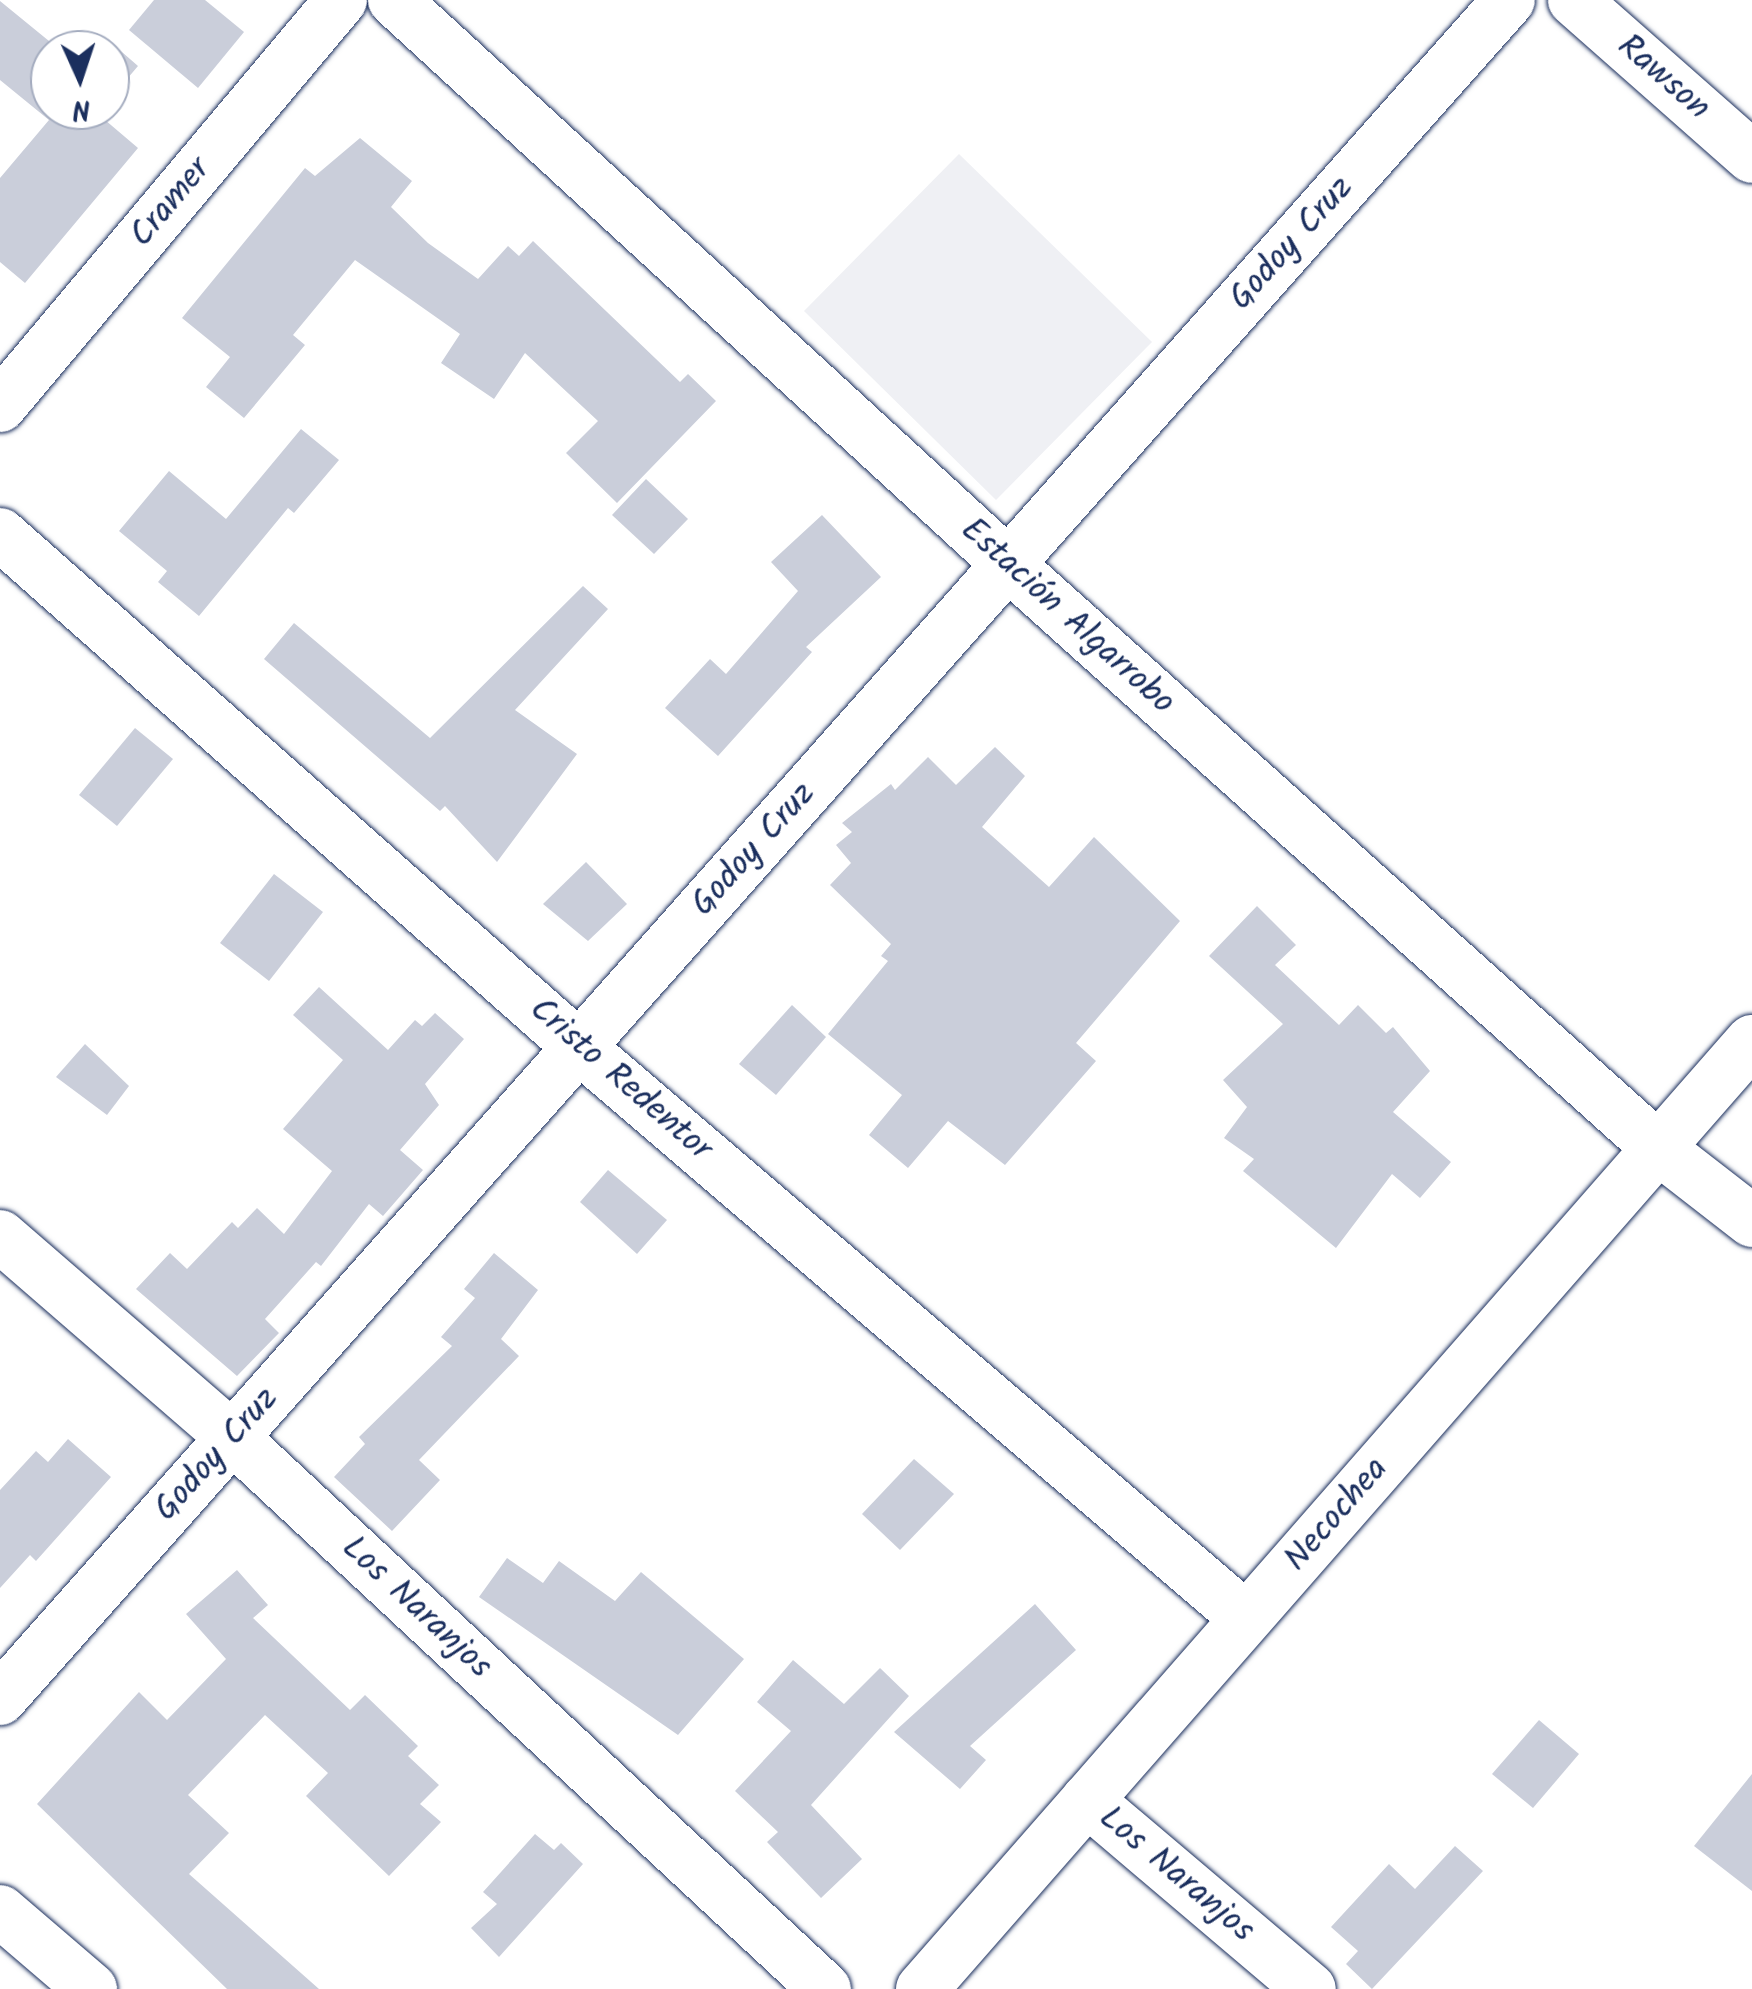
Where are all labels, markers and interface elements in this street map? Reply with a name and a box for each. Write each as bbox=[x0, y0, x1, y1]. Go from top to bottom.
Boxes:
street label: Rawson bbox=[1608, 26, 1718, 130]
north arrow bbox=[30, 30, 130, 130]
text: N bbox=[71, 86, 92, 131]
street label: Cramer bbox=[121, 150, 221, 256]
street label: Godoy Cruz bbox=[1221, 168, 1363, 320]
street label: Estación Algarrobo bbox=[951, 510, 1183, 724]
street label: Godoy Cruz bbox=[683, 774, 825, 926]
street label: Cristo Redentor bbox=[520, 989, 720, 1171]
street label: Godoy Cruz bbox=[146, 1379, 288, 1531]
street label: Necochea bbox=[1276, 1449, 1398, 1581]
street label: Los Naranjos bbox=[332, 1528, 500, 1688]
street label: Los Naranjos bbox=[1090, 1798, 1262, 1952]

